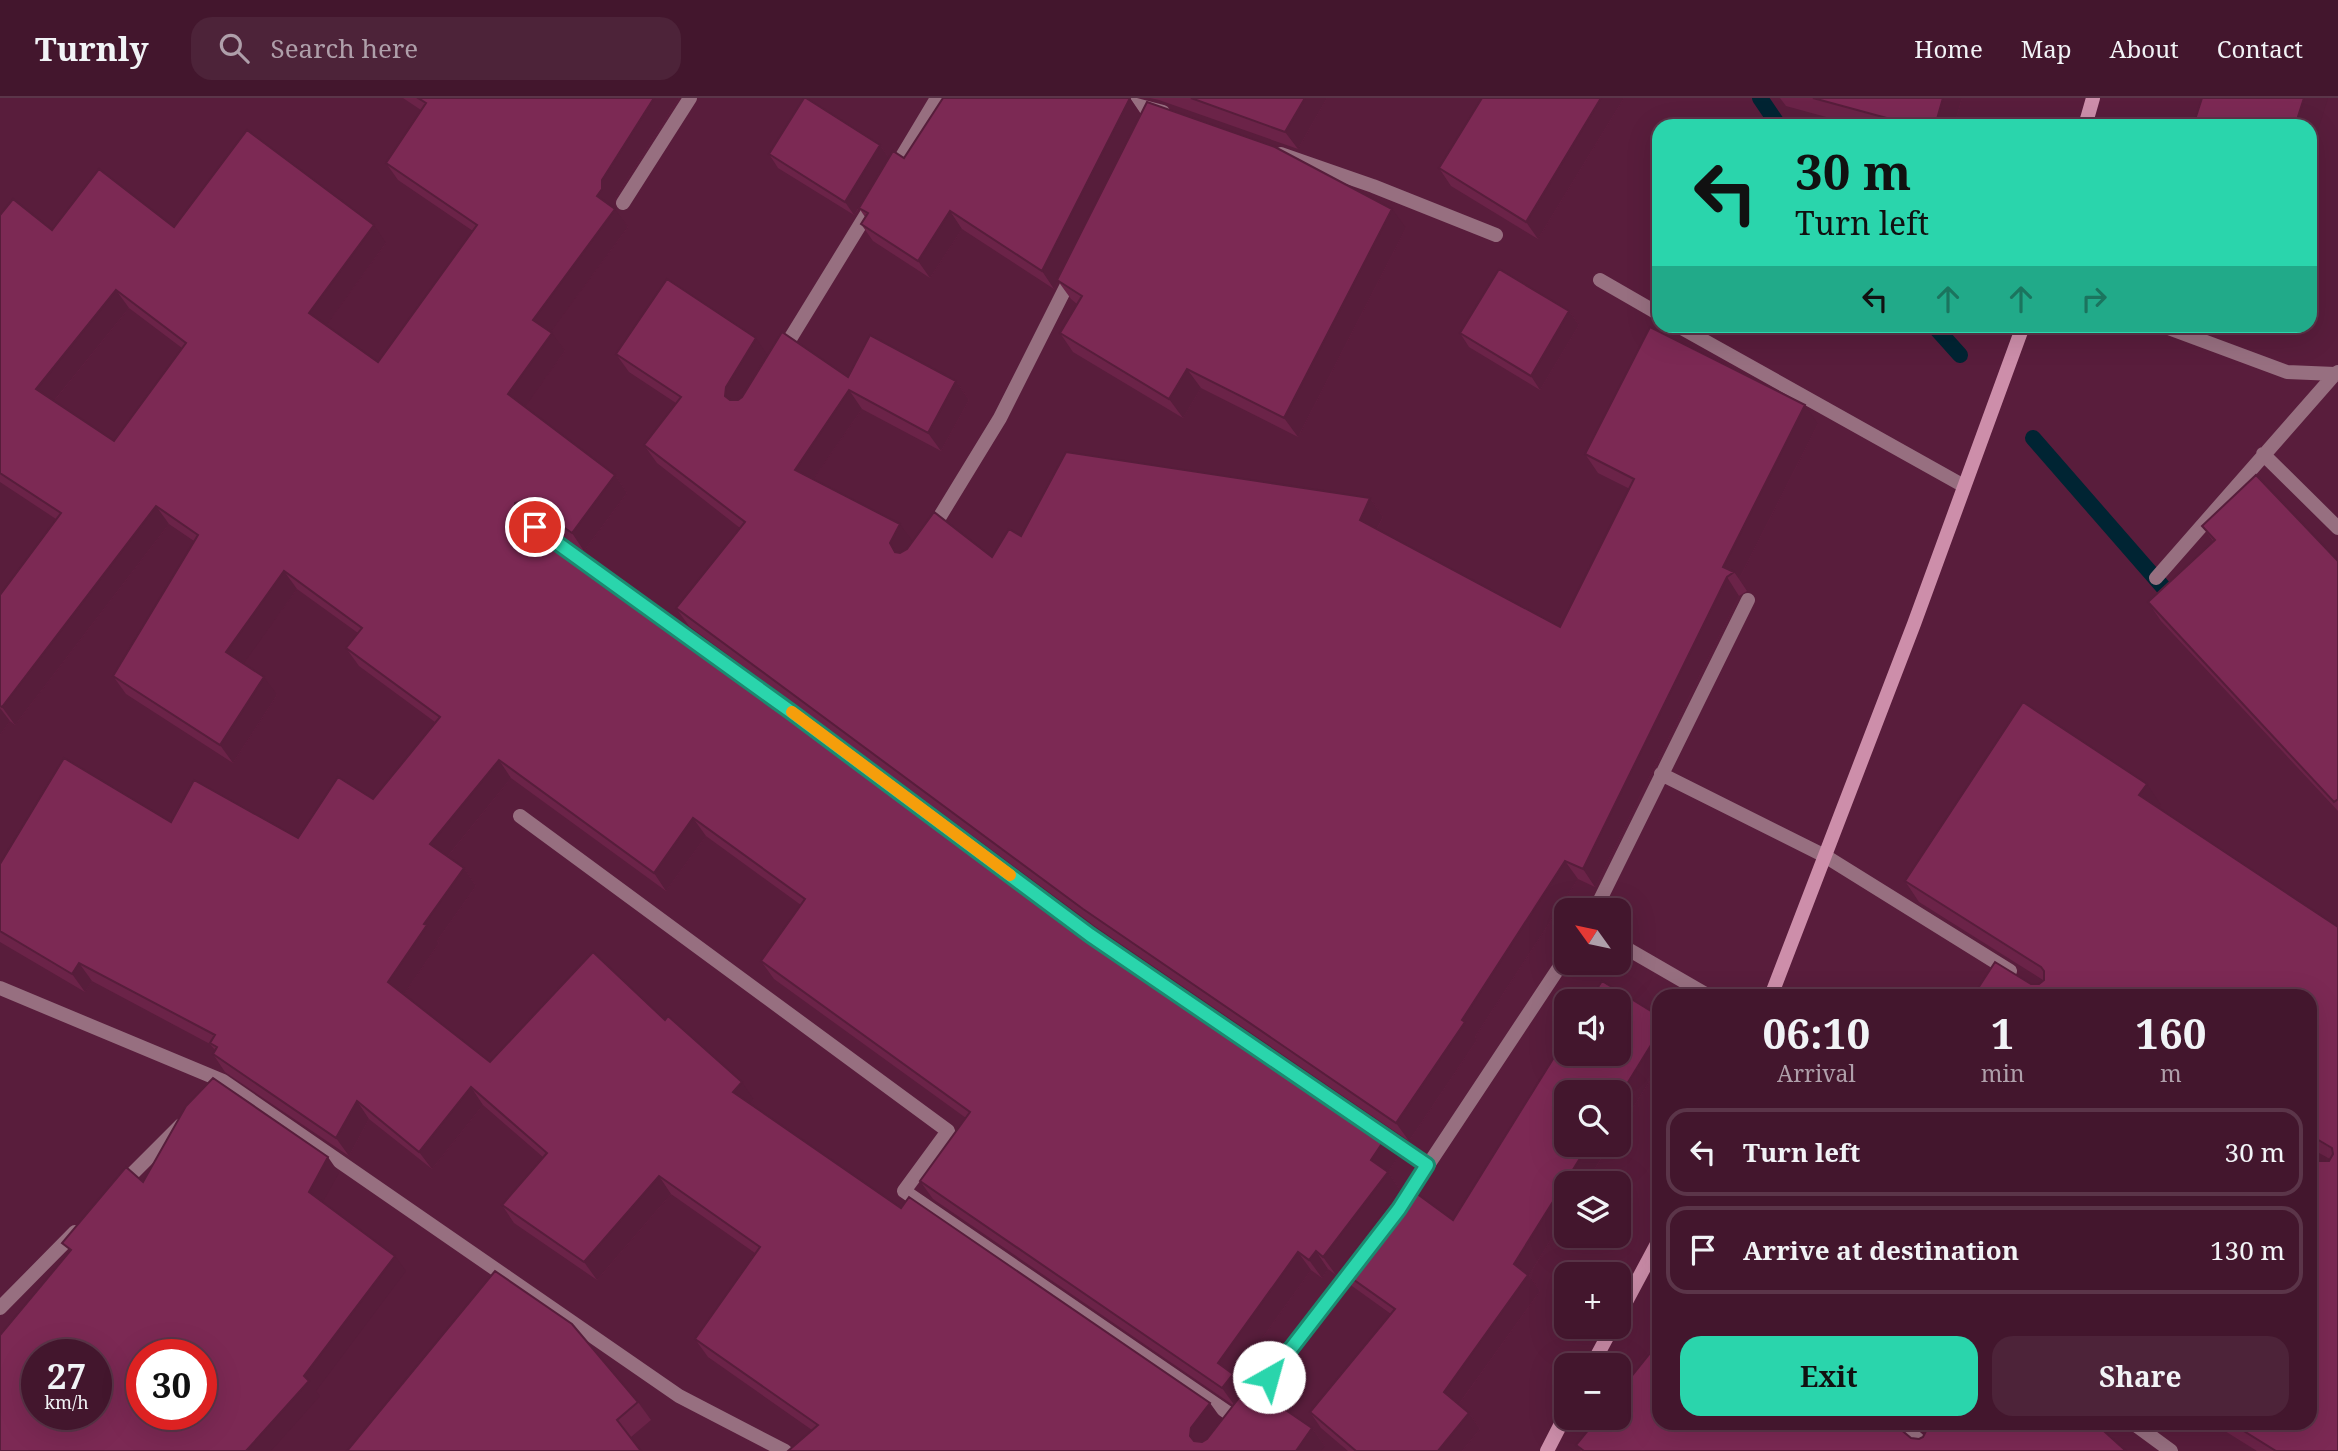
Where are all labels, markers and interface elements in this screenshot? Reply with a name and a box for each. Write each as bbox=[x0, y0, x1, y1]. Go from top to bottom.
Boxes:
search box bbox=[191, 17, 681, 80]
text: Turnly bbox=[35, 26, 149, 71]
icon: search bbox=[215, 29, 253, 67]
text: Search here bbox=[271, 30, 418, 66]
text: Home bbox=[1914, 32, 1983, 65]
text: Map bbox=[2021, 32, 2072, 65]
text: About bbox=[2110, 32, 2179, 65]
text: Contact bbox=[2217, 32, 2303, 65]
text: 30 m bbox=[1795, 138, 1911, 204]
icon: left bbox=[1680, 147, 1771, 238]
text: Turn left bbox=[1795, 201, 1929, 244]
icon: left bbox=[1856, 280, 1894, 318]
icon: ahead bbox=[1929, 280, 1967, 318]
icon: ahead bbox=[2002, 280, 2040, 318]
icon: right bbox=[2075, 280, 2113, 318]
pin bbox=[505, 497, 565, 557]
icon: arrive bbox=[516, 508, 554, 546]
north arrow bbox=[1554, 898, 1631, 975]
map controls bbox=[1554, 898, 1631, 1430]
button: sound bbox=[1554, 989, 1631, 1066]
text: 06:10 bbox=[1763, 1004, 1870, 1061]
text: 1 bbox=[1991, 1004, 2015, 1061]
text: 160 bbox=[2135, 1004, 2206, 1061]
text: Arrival bbox=[1777, 1057, 1856, 1089]
text: min bbox=[1981, 1057, 2025, 1089]
text: m bbox=[2160, 1057, 2182, 1089]
button: search bbox=[1554, 1080, 1631, 1157]
icon: left bbox=[1684, 1133, 1722, 1171]
text: Turn left bbox=[1743, 1134, 1860, 1170]
text: 30 m bbox=[2225, 1134, 2285, 1170]
button: layers bbox=[1554, 1171, 1631, 1248]
icon: arrive bbox=[1684, 1231, 1722, 1269]
text: Arrive at destination bbox=[1743, 1232, 2019, 1268]
text: 130 m bbox=[2210, 1232, 2285, 1268]
button: + bbox=[1554, 1262, 1631, 1339]
button: Exit bbox=[1680, 1336, 1978, 1416]
button: Share bbox=[1992, 1336, 2289, 1416]
speed limit sign: 30 bbox=[126, 1339, 217, 1430]
position arrow bbox=[1232, 1340, 1306, 1414]
text: 27 bbox=[47, 1352, 86, 1399]
button: − bbox=[1554, 1353, 1631, 1430]
text: km/h bbox=[44, 1390, 89, 1414]

